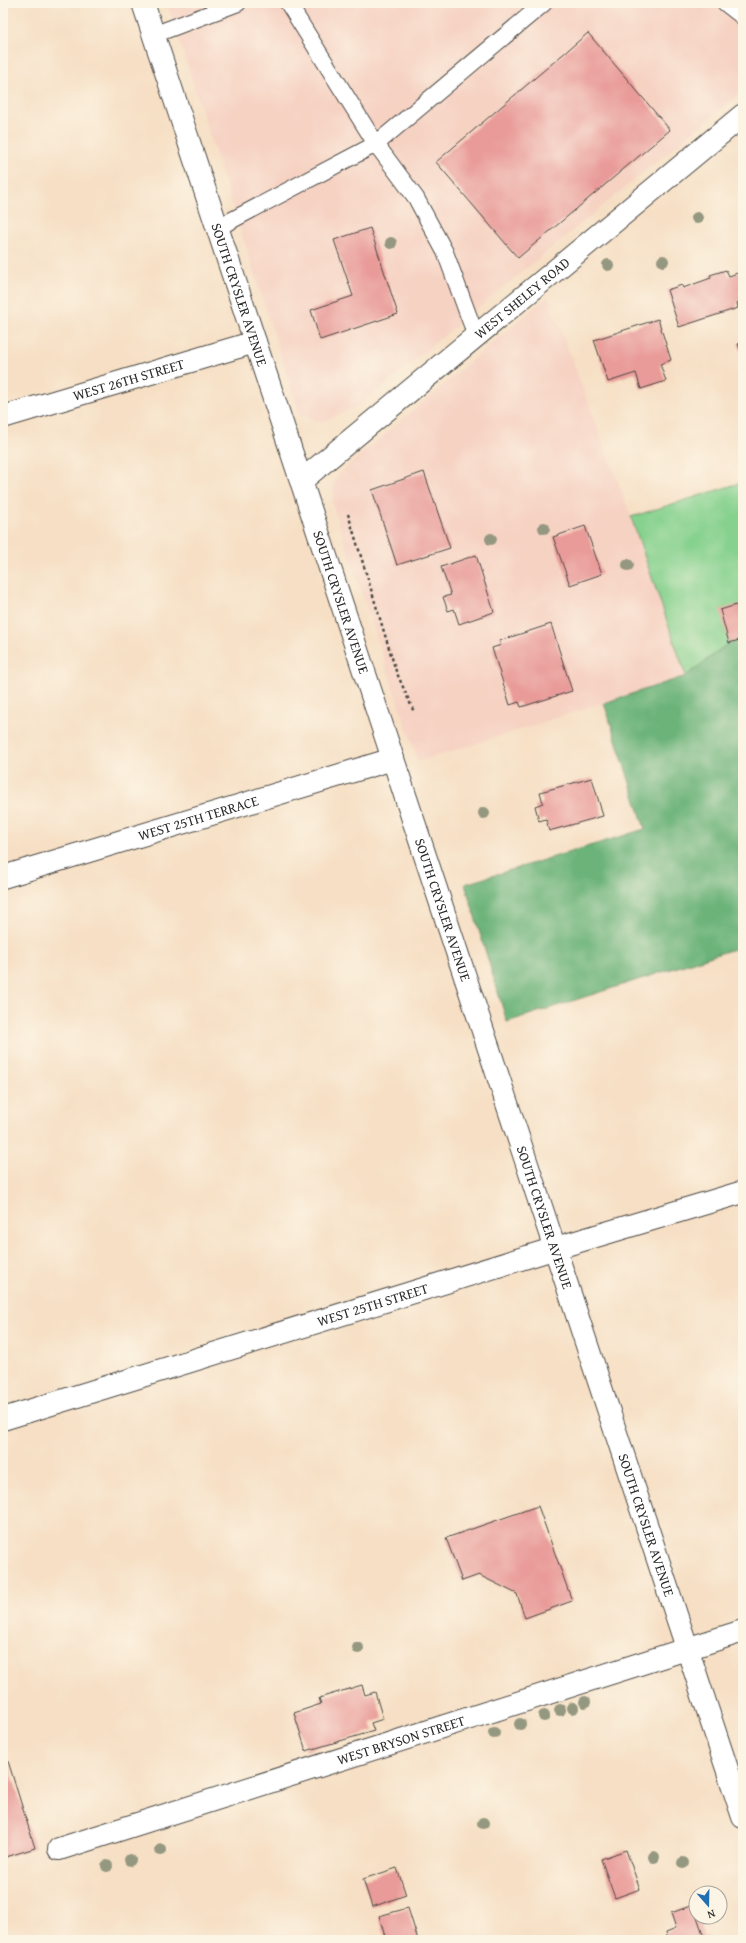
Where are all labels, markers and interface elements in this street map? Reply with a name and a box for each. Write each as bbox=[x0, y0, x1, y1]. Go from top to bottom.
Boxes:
street label: SOUTH CRYSLER AVENUE bbox=[206, 220, 272, 369]
street label: WEST SHELEY ROAD bbox=[470, 252, 574, 343]
street label: WEST 26TH STREET bbox=[70, 354, 187, 406]
street label: SOUTH CRYSLER AVENUE bbox=[308, 528, 374, 676]
street label: WEST 25TH TERRACE bbox=[136, 790, 261, 846]
street label: SOUTH CRYSLER AVENUE bbox=[410, 835, 476, 984]
street label: SOUTH CRYSLER AVENUE bbox=[512, 1143, 578, 1292]
street label: WEST 25TH STREET bbox=[315, 1278, 431, 1331]
street label: SOUTH CRYSLER AVENUE bbox=[613, 1451, 679, 1599]
street label: WEST BRYSON STREET bbox=[334, 1710, 468, 1770]
north arrow bbox=[688, 1885, 728, 1925]
text: N bbox=[705, 1906, 718, 1923]

